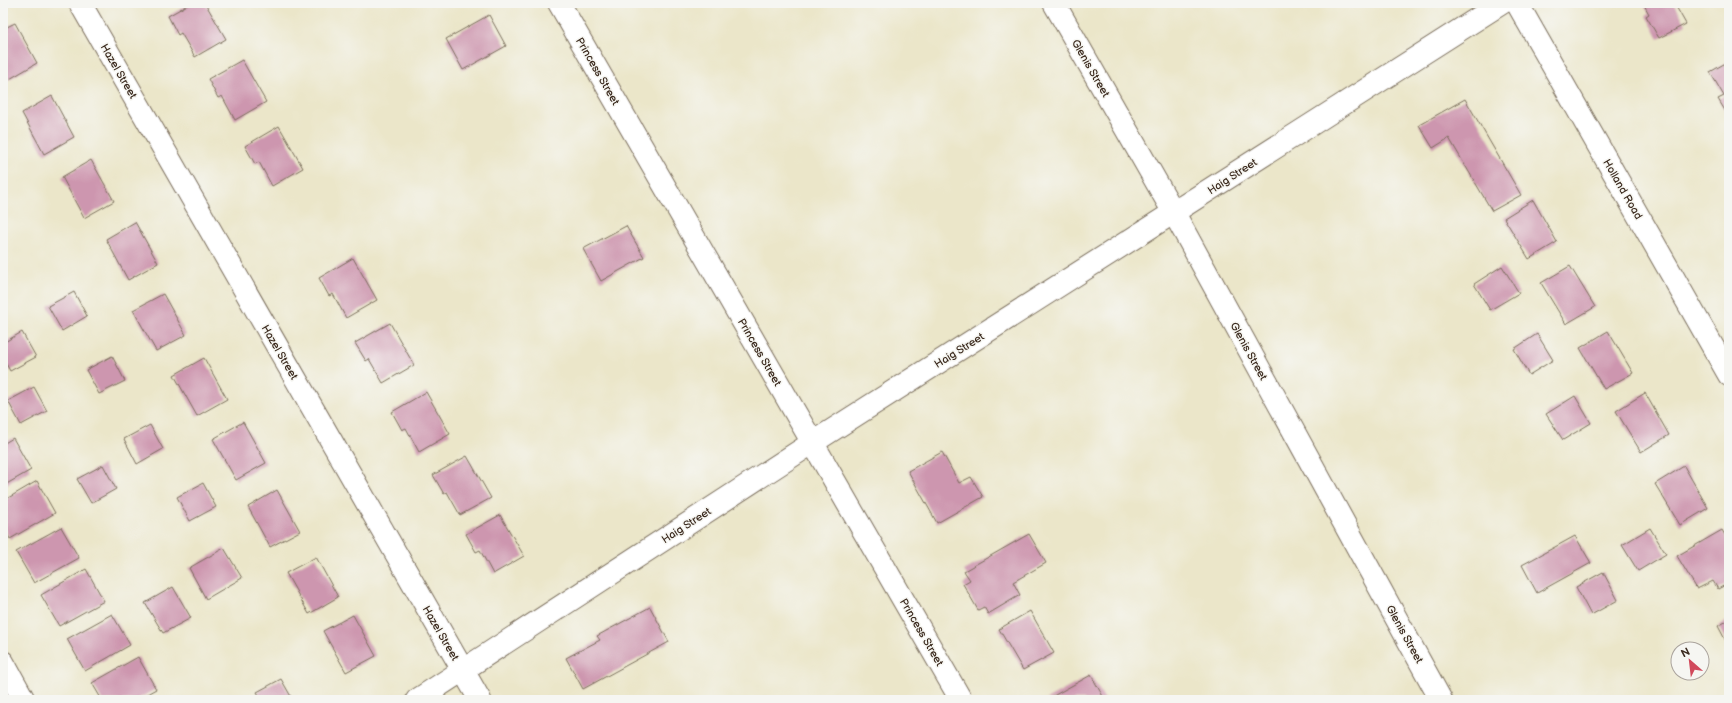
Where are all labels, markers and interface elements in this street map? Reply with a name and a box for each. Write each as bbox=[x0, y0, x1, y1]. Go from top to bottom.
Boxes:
street label: Princess Street bbox=[573, 35, 622, 108]
street label: Glenis Street bbox=[1069, 37, 1113, 100]
street label: Hazel Street bbox=[98, 41, 140, 102]
street label: Haig Street bbox=[1205, 155, 1260, 197]
street label: Holland Road bbox=[1600, 157, 1645, 222]
street label: Princess Street bbox=[735, 316, 784, 389]
street label: Glenis Street bbox=[1227, 320, 1270, 383]
street label: Hazel Street bbox=[259, 322, 301, 383]
street label: Haig Street bbox=[932, 330, 987, 371]
street label: Haig Street bbox=[659, 504, 714, 546]
street label: Princess Street bbox=[897, 596, 946, 669]
street label: Hazel Street bbox=[420, 603, 462, 664]
street label: Glenis Street bbox=[1383, 603, 1426, 666]
north arrow bbox=[1670, 641, 1710, 681]
text: N bbox=[1679, 645, 1692, 660]

